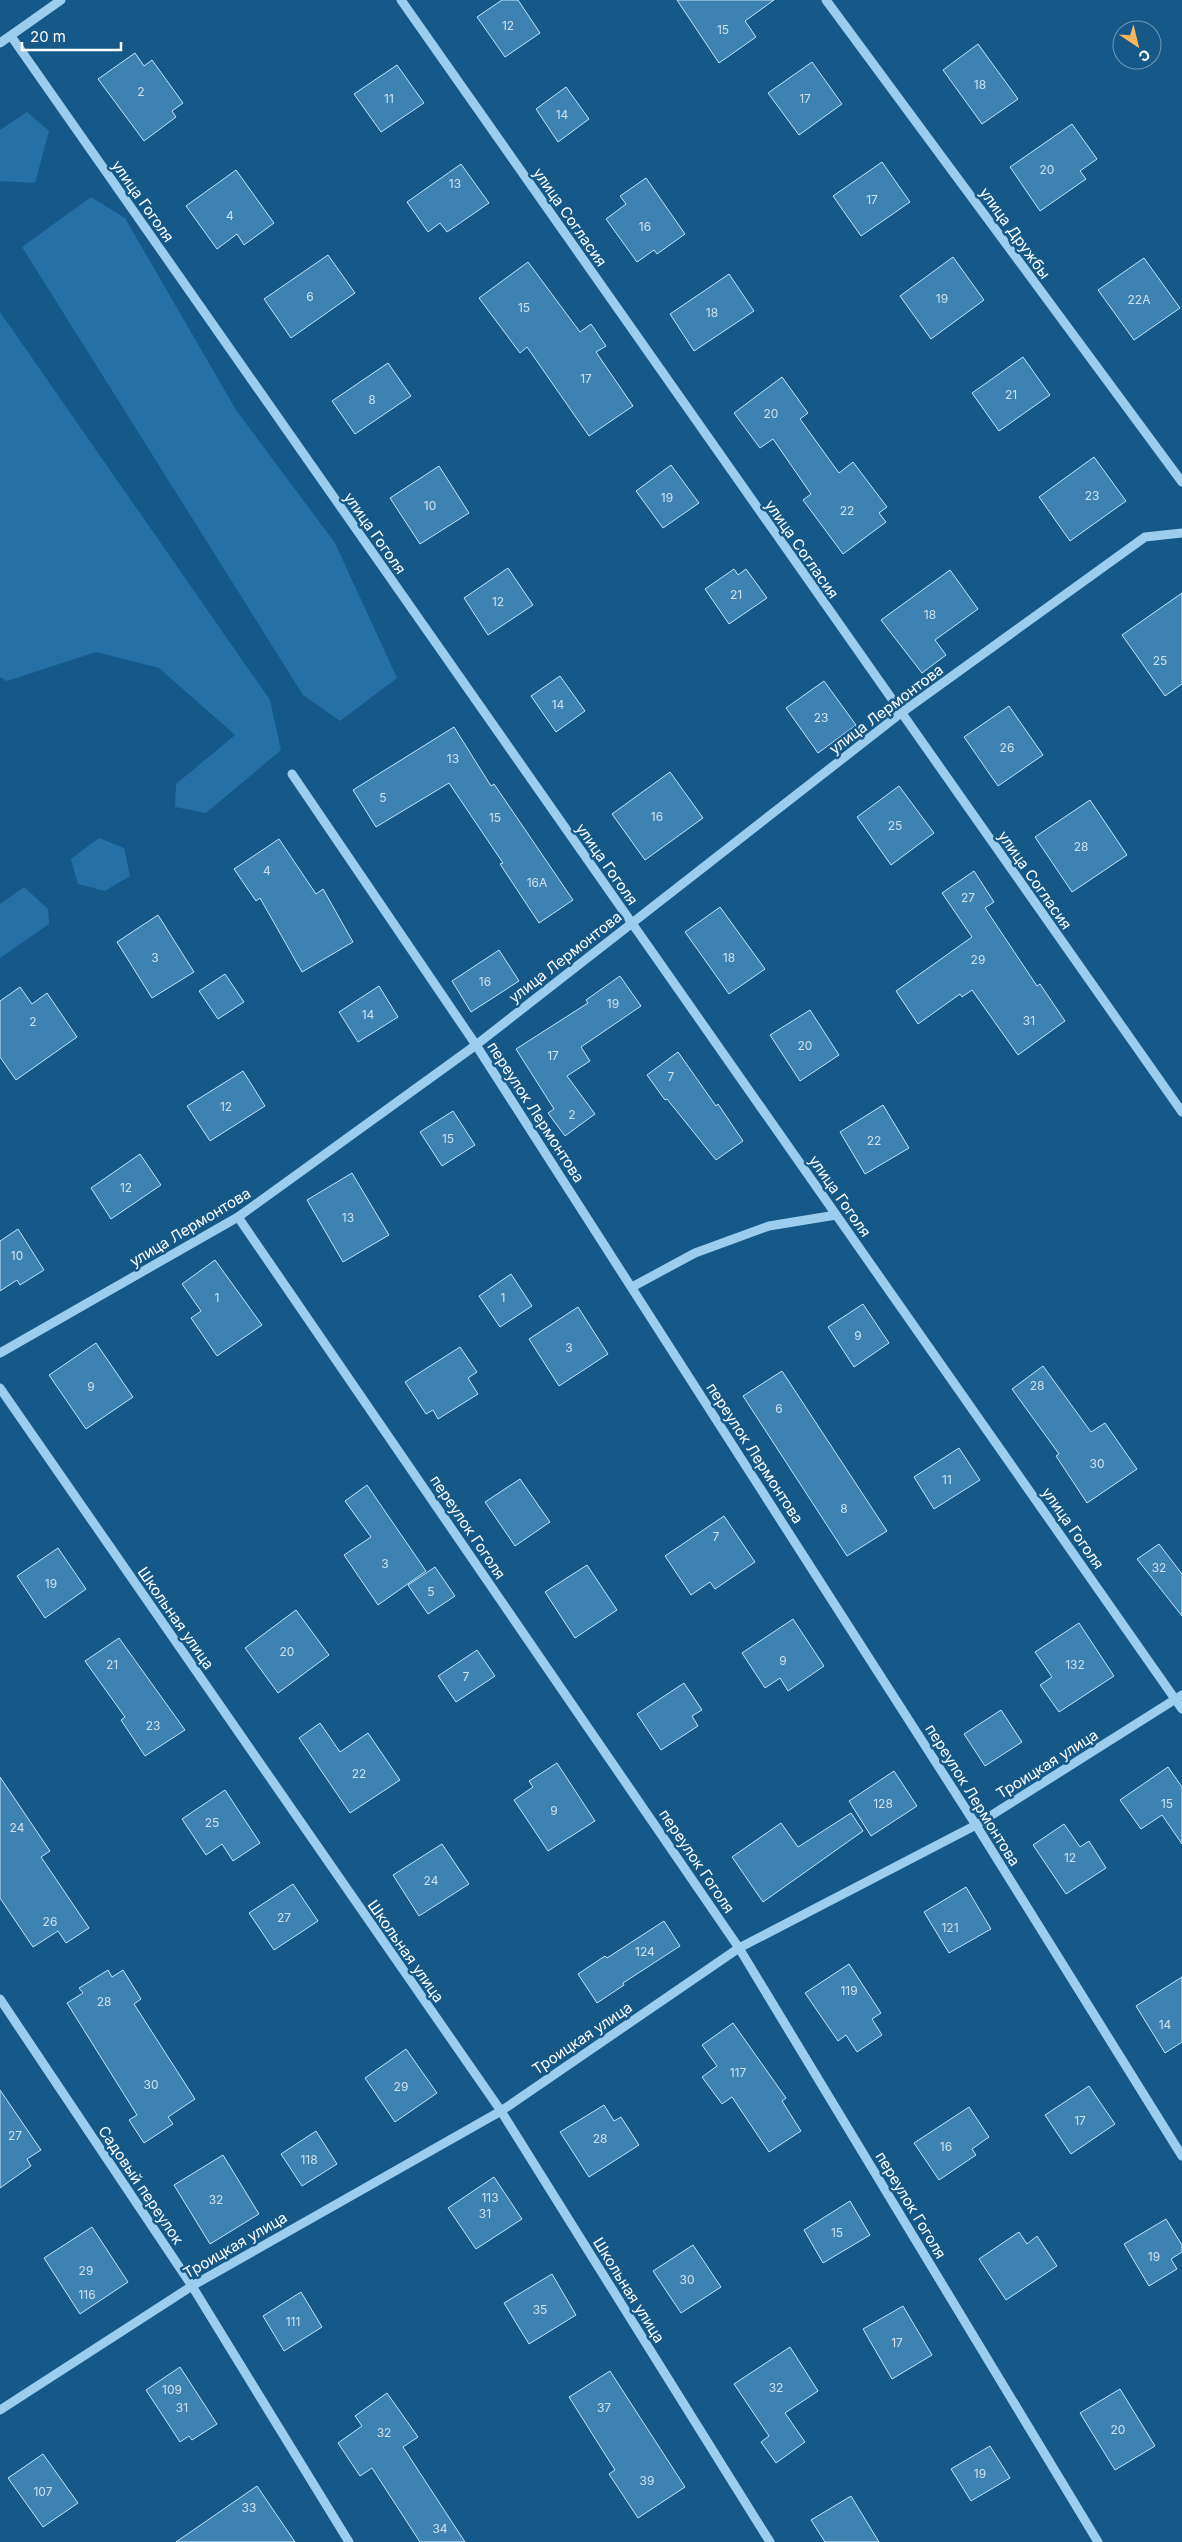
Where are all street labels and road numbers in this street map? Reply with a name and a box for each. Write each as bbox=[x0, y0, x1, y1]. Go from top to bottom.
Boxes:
street label: улица Гоголя bbox=[108, 156, 178, 246]
street label: улица Согласия bbox=[529, 164, 611, 270]
street label: улица Дружбы bbox=[975, 184, 1055, 282]
street label: улица Гоголя bbox=[340, 488, 410, 578]
street label: улица Согласия bbox=[761, 496, 843, 602]
street label: улица Лермонтова bbox=[825, 660, 947, 758]
street label: улица Гоголя bbox=[572, 819, 642, 909]
street label: улица Согласия bbox=[994, 827, 1076, 933]
street label: улица Лермонтова bbox=[505, 907, 625, 1007]
street label: переулок Лермонтова bbox=[483, 1038, 589, 1186]
street label: улица Гоголя bbox=[805, 1151, 875, 1241]
street label: улица Лермонтова bbox=[126, 1183, 254, 1271]
street label: переулок Лермонтова bbox=[702, 1379, 808, 1527]
street label: переулок Гоголя bbox=[426, 1471, 510, 1583]
street label: улица Гоголя bbox=[1038, 1483, 1108, 1573]
street label: Школьная улица bbox=[134, 1563, 218, 1673]
street label: переулок Лермонтова bbox=[921, 1720, 1025, 1870]
street label: Троицкая улица bbox=[993, 1725, 1101, 1803]
street label: переулок Гоголя bbox=[655, 1805, 739, 1917]
street label: Школьная улица bbox=[364, 1896, 448, 2006]
street label: Троицкая улица bbox=[528, 1998, 636, 2078]
street label: Садовый переулок bbox=[94, 2122, 188, 2248]
street label: переулок Гоголя bbox=[872, 2148, 950, 2262]
street label: Троицкая улица bbox=[180, 2208, 290, 2282]
street label: Школьная улица bbox=[589, 2234, 669, 2346]

